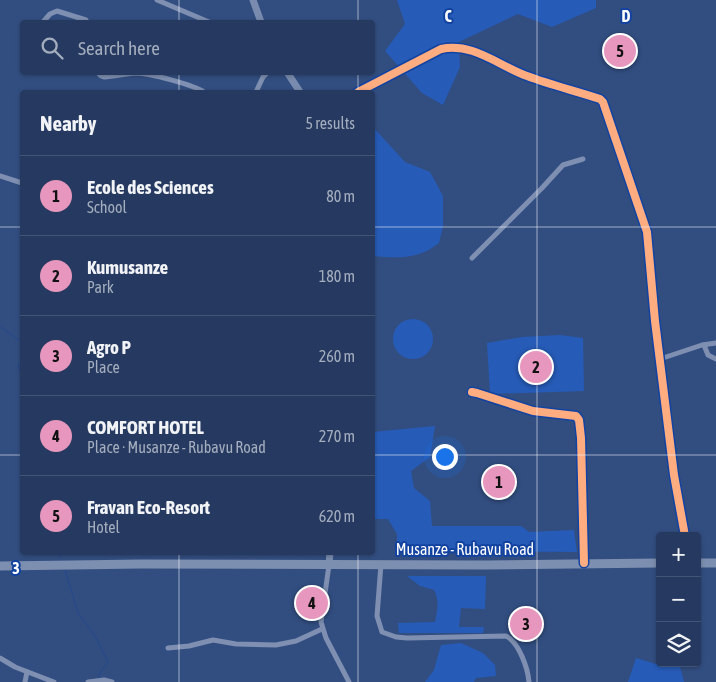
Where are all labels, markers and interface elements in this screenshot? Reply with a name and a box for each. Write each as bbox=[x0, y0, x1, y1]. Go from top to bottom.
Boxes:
text: C bbox=[444, 7, 452, 25]
text: D bbox=[622, 7, 631, 25]
search box bbox=[20, 20, 375, 75]
pin: 5 bbox=[604, 32, 636, 70]
icon: search bbox=[38, 34, 66, 62]
text: Search here bbox=[78, 37, 160, 59]
text: Nearby bbox=[40, 111, 96, 135]
text: 5 results bbox=[305, 114, 355, 132]
text: Ecole des Sciences bbox=[87, 176, 214, 198]
text: 1 bbox=[52, 187, 60, 205]
text: 80 m bbox=[326, 187, 355, 205]
text: School bbox=[87, 198, 127, 216]
text: Kumusanze bbox=[87, 256, 168, 278]
text: 2 bbox=[52, 267, 60, 285]
text: 180 m bbox=[319, 267, 355, 285]
text: Park bbox=[87, 278, 114, 296]
text: Agro P bbox=[87, 336, 131, 358]
text: 3 bbox=[52, 347, 60, 365]
text: 260 m bbox=[319, 347, 355, 365]
pin: 2 bbox=[520, 348, 552, 386]
text: Place bbox=[87, 358, 120, 376]
text: COMFORT HOTEL bbox=[87, 416, 204, 438]
text: 4 bbox=[52, 427, 60, 445]
text: 270 m bbox=[319, 427, 355, 445]
text: Place · Musanze - Rubavu Road bbox=[87, 438, 266, 456]
your location bbox=[432, 444, 458, 470]
pin: 1 bbox=[483, 463, 515, 501]
text: Fravan Eco-Resort bbox=[87, 496, 210, 518]
text: 5 bbox=[52, 507, 60, 525]
text: 620 m bbox=[319, 507, 355, 525]
text: Hotel bbox=[87, 518, 120, 536]
map controls bbox=[656, 532, 701, 667]
button: + bbox=[656, 532, 701, 577]
street label: Musanze - Rubavu Road bbox=[396, 540, 534, 558]
text: 3 bbox=[12, 559, 20, 577]
button: − bbox=[656, 577, 701, 622]
pin: 4 bbox=[296, 584, 328, 622]
pin: 3 bbox=[510, 605, 542, 643]
button: layers bbox=[656, 622, 701, 667]

